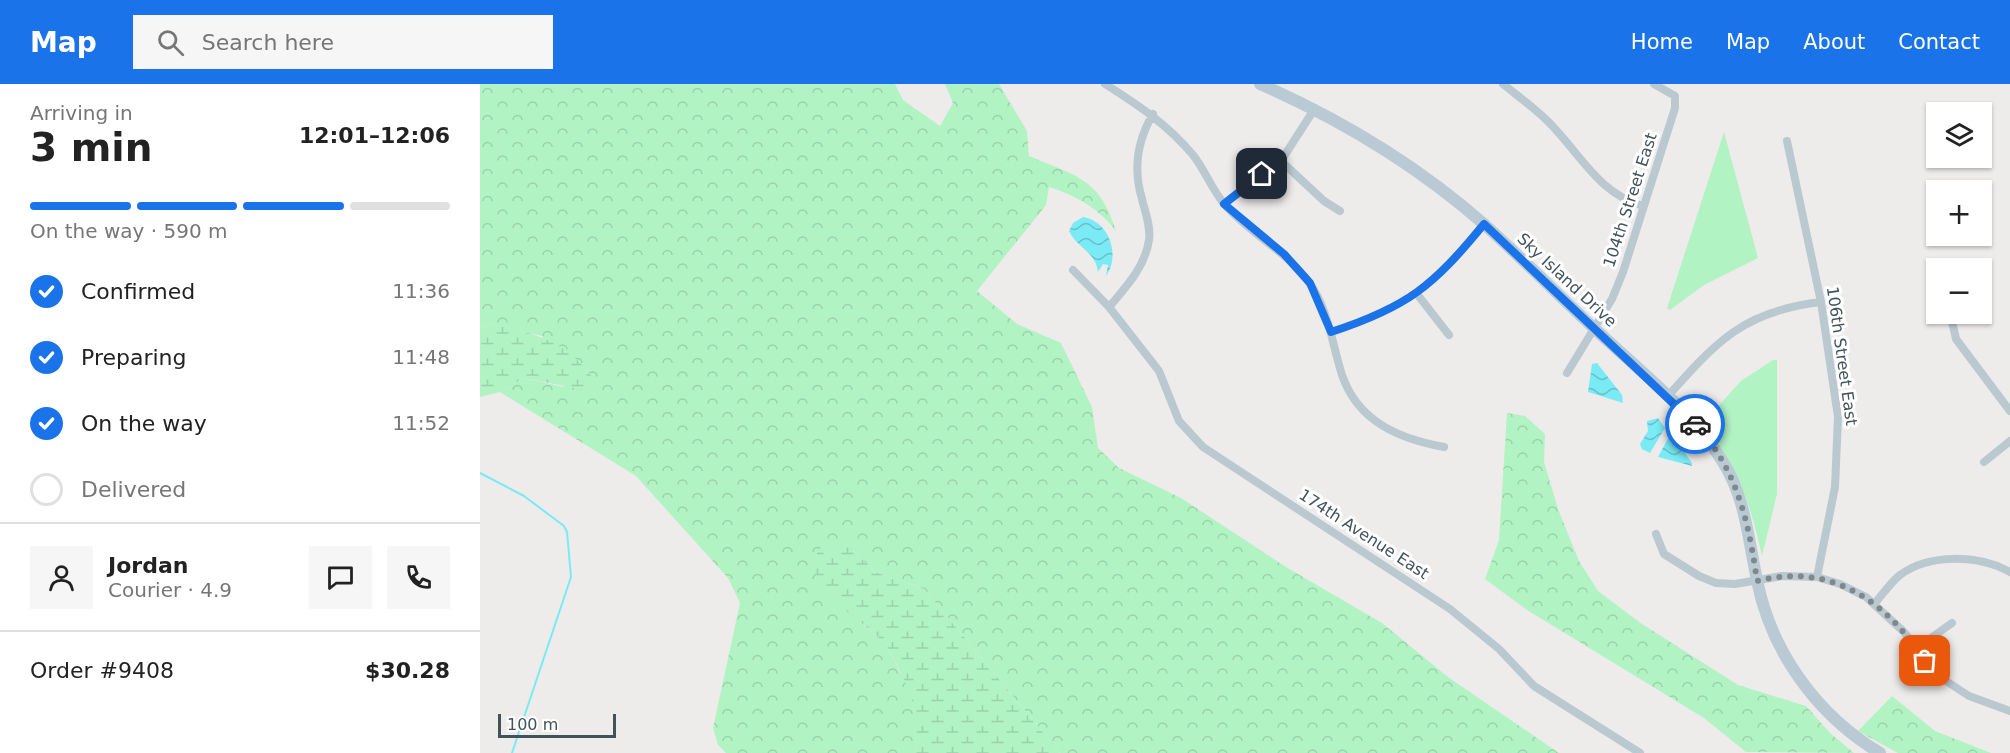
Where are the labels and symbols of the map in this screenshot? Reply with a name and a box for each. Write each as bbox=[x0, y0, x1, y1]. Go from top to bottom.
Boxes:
street label: 104th Street East bbox=[1599, 130, 1661, 270]
pin bbox=[1236, 148, 1287, 199]
street label: Sky Island Drive bbox=[1513, 229, 1621, 331]
street label: 106th Street East bbox=[1823, 285, 1861, 427]
courier bbox=[1665, 394, 1725, 454]
street label: 174th Avenue East bbox=[1295, 485, 1433, 583]
pin bbox=[1899, 635, 1950, 686]
scale bar bbox=[498, 711, 616, 738]

